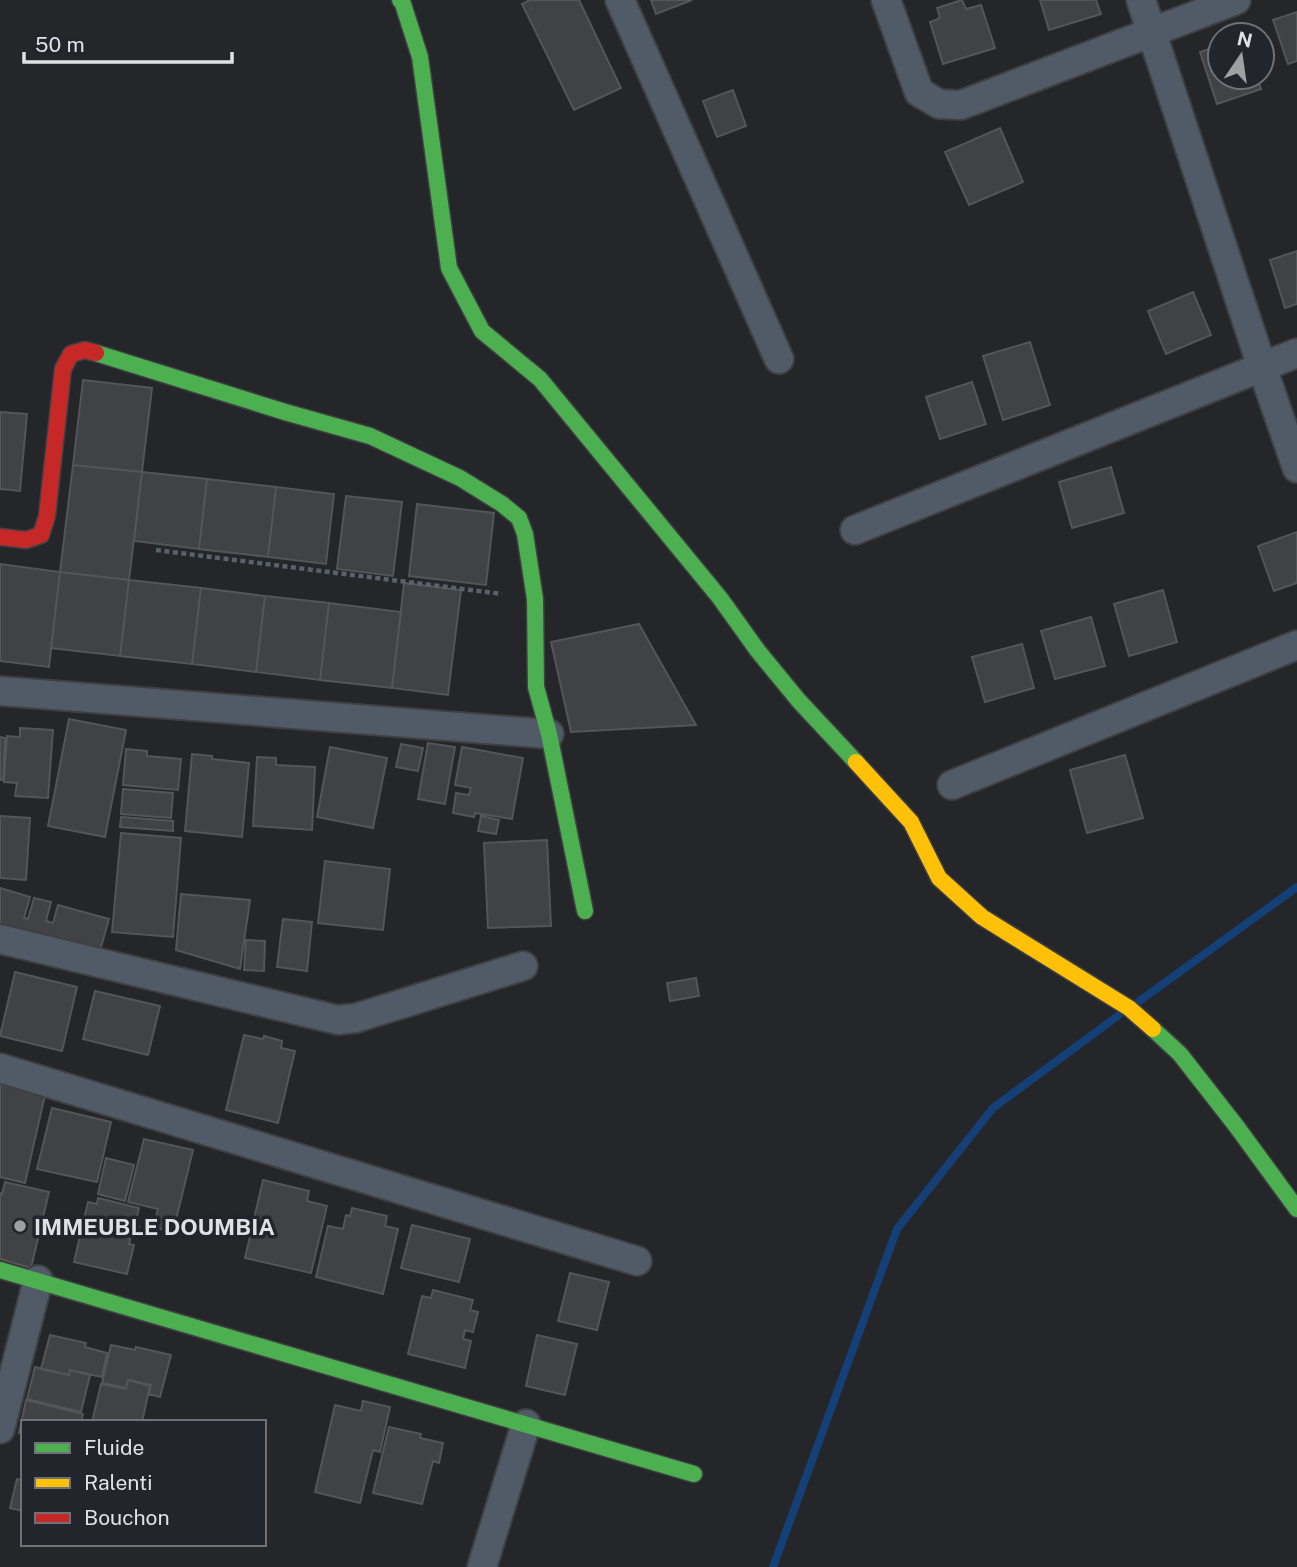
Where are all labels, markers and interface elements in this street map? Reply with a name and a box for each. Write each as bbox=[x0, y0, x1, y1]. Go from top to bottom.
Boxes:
scale bar bbox=[24, 21, 233, 65]
north arrow bbox=[1206, 21, 1276, 91]
text: N bbox=[1235, 27, 1255, 52]
text: 50 m bbox=[35, 32, 85, 57]
place label: IMMEUBLE DOUMBIA bbox=[34, 1213, 275, 1240]
marker: IMMEUBLE DOUMBIA bbox=[12, 1218, 28, 1234]
legend bbox=[21, 1420, 266, 1546]
text: Fluide bbox=[84, 1435, 144, 1460]
text: Ralenti bbox=[84, 1470, 152, 1495]
text: Bouchon bbox=[84, 1505, 170, 1530]

